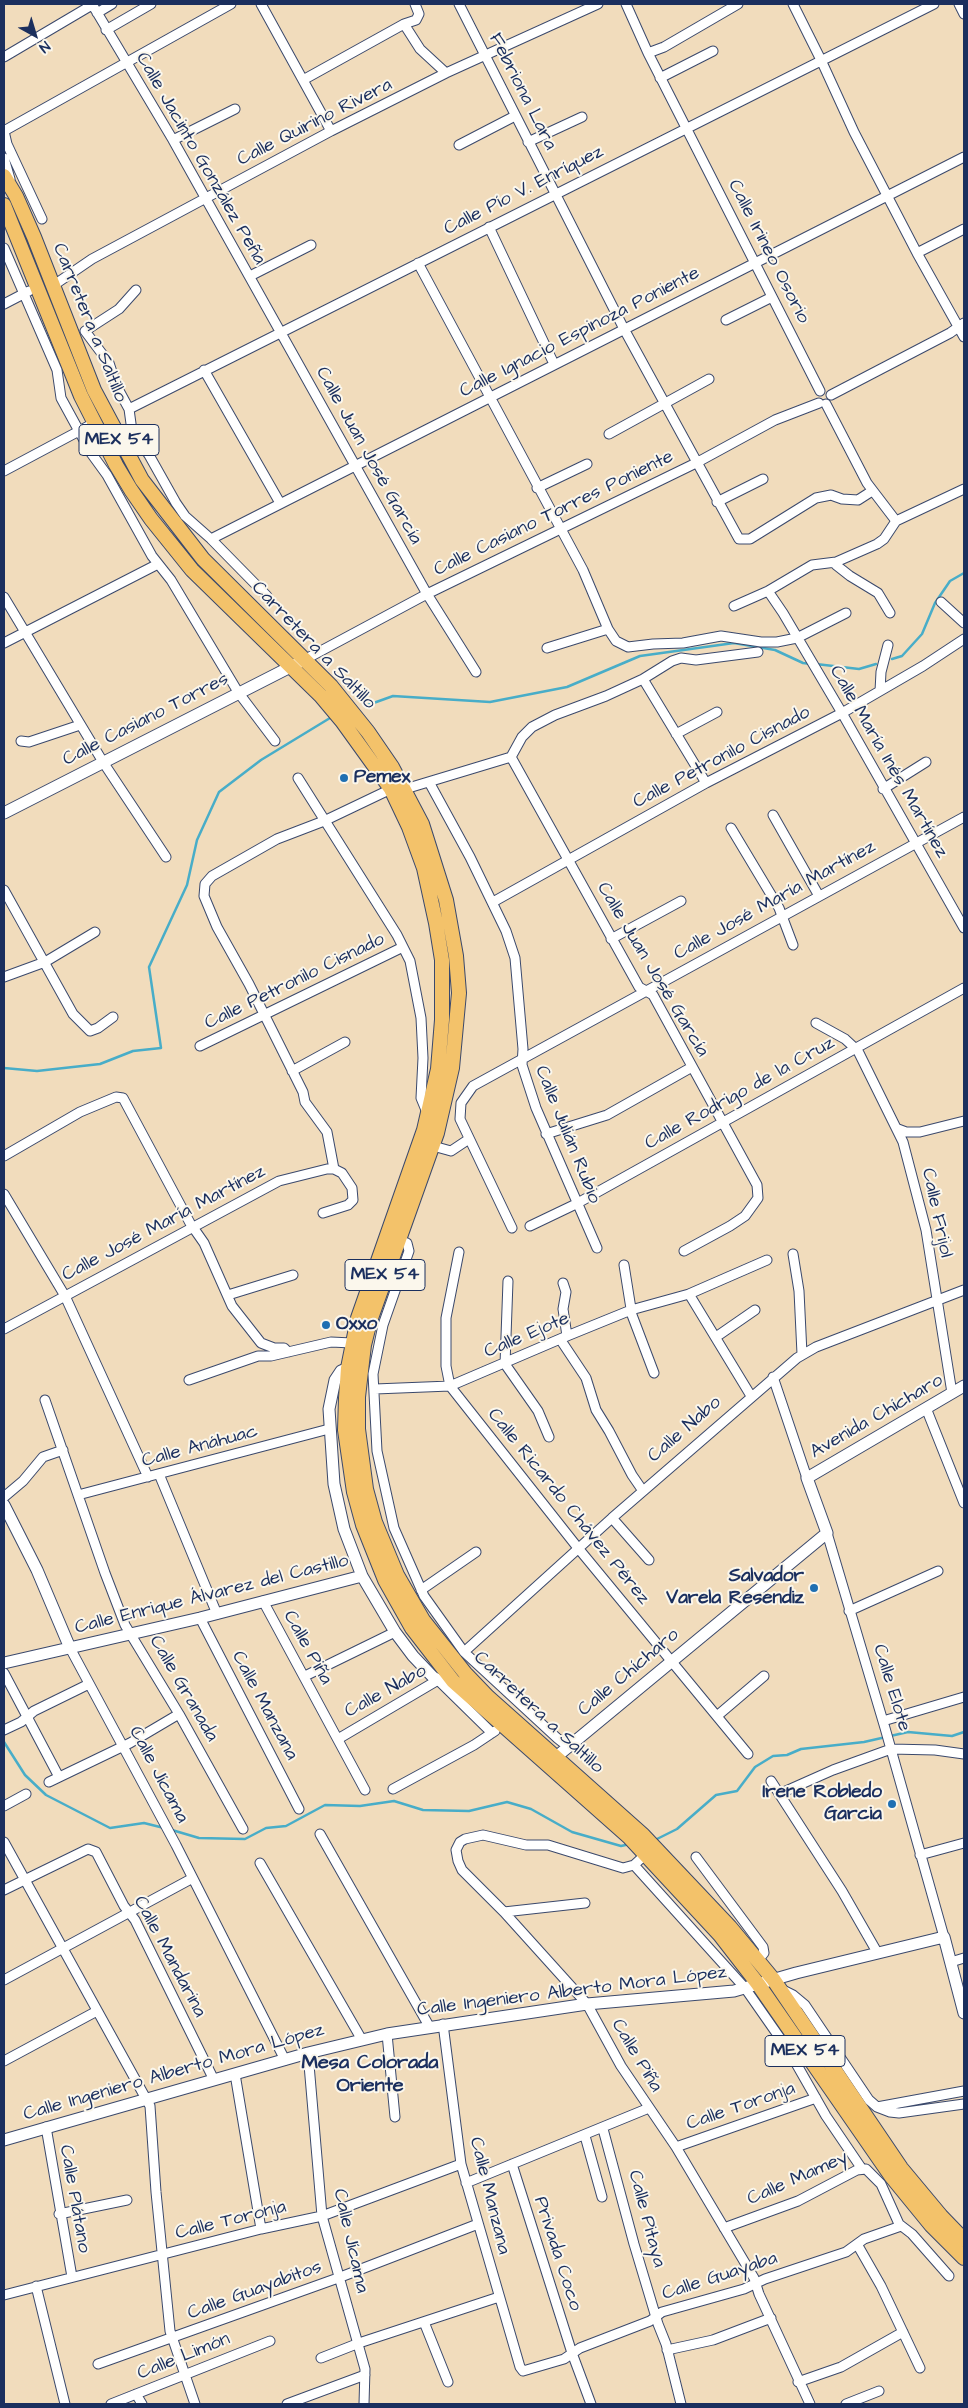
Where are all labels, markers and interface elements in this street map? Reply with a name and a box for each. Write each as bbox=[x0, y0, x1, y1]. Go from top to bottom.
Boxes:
north arrow bbox=[10, 10, 60, 60]
street label: Febriona Lara bbox=[483, 30, 561, 154]
text: N bbox=[35, 36, 54, 57]
street label: Calle Jacinto González Peña bbox=[130, 49, 270, 269]
street label: Calle Quirino Rivera bbox=[234, 74, 396, 172]
street label: Calle Pío V. Enríquez bbox=[441, 141, 607, 241]
street label: Calle Irineo Osorio bbox=[722, 176, 814, 328]
street label: Carretera a Saltillo bbox=[47, 240, 131, 406]
street label: Calle Ignacio Espinoza Poniente bbox=[456, 262, 704, 404]
street label: Calle Juan José García bbox=[310, 363, 426, 549]
road number: MEX 54 bbox=[79, 424, 159, 456]
street label: Calle Casiano Torres Poniente bbox=[430, 446, 678, 582]
street label: Carretera a Saltillo bbox=[246, 577, 380, 715]
street label: Calle María Inés Martínez bbox=[824, 662, 952, 862]
street label: Calle Casiano Torres bbox=[59, 668, 233, 772]
street label: Calle Petronilo Cisnado bbox=[630, 702, 814, 814]
place label: Pemex bbox=[354, 767, 410, 789]
marker: Pemex bbox=[338, 772, 350, 784]
street label: Calle José María Martínez bbox=[670, 836, 880, 966]
street label: Calle Juan José García bbox=[591, 879, 713, 1061]
street label: Calle Petronilo Cisnado bbox=[201, 928, 389, 1036]
street label: Calle Rodrigo de la Cruz bbox=[641, 1032, 839, 1156]
street label: Calle Julián Rubio bbox=[529, 1063, 605, 1207]
street label: Calle José María Martínez bbox=[59, 1161, 269, 1287]
street label: Calle Frijol bbox=[915, 1166, 957, 1260]
road number: MEX 54 bbox=[345, 1260, 425, 1290]
street label: Calle Ejote bbox=[481, 1308, 573, 1364]
place label: Oxxo bbox=[336, 1314, 377, 1336]
marker: Oxxo bbox=[320, 1319, 332, 1331]
street label: Avenida Chícharo bbox=[806, 1370, 948, 1464]
street label: Calle Nabo bbox=[644, 1392, 726, 1468]
street label: Calle Ricardo Chávez Pérez bbox=[482, 1404, 654, 1610]
street label: Calle Anáhuac bbox=[140, 1421, 260, 1473]
street label: Calle Enrique Álvarez del Castillo bbox=[73, 1550, 351, 1640]
place label: Salvador Varela Resendiz bbox=[666, 1566, 804, 1610]
marker: Salvador Varela Resendiz bbox=[808, 1582, 820, 1594]
street label: Calle Piña bbox=[277, 1607, 337, 1689]
street label: Calle Chícharo bbox=[574, 1624, 684, 1722]
street label: Calle Granada bbox=[143, 1632, 223, 1746]
street label: Calle Elote bbox=[867, 1642, 915, 1734]
street label: Carretera a Saltillo bbox=[468, 1647, 608, 1779]
street label: Calle Manzana bbox=[226, 1648, 302, 1764]
street label: Calle Nabo bbox=[341, 1660, 431, 1724]
street label: Calle Jícama bbox=[123, 1723, 193, 1827]
place label: Irene Robledo Garcia bbox=[762, 1782, 882, 1826]
marker: Irene Robledo Garcia bbox=[886, 1798, 898, 1810]
street label: Calle Mandarina bbox=[128, 1893, 210, 2021]
street label: Calle Ingeniero Alberto Mora López bbox=[416, 1962, 728, 2022]
street label: Calle Piña bbox=[605, 2015, 667, 2097]
street label: Calle Ingeniero Alberto Mora López bbox=[21, 2019, 327, 2127]
road number: MEX 54 bbox=[765, 2035, 845, 2066]
district label: Mesa Colorada Oriente bbox=[301, 2052, 439, 2099]
street label: Calle Toronja bbox=[684, 2078, 798, 2136]
street label: Calle Manzana bbox=[463, 2135, 515, 2257]
street label: Calle Plátano bbox=[53, 2143, 95, 2255]
street label: Calle Mamey bbox=[744, 2147, 852, 2211]
street label: Calle Pitaya bbox=[622, 2168, 670, 2270]
street label: Calle Jícama bbox=[327, 2187, 373, 2295]
street label: Privada Coco bbox=[528, 2194, 586, 2314]
street label: Calle Toronja bbox=[173, 2196, 289, 2246]
street label: Calle Guayaba bbox=[659, 2248, 781, 2306]
street label: Calle Guayabitos bbox=[185, 2256, 325, 2326]
street label: Calle Limón bbox=[134, 2328, 234, 2386]

